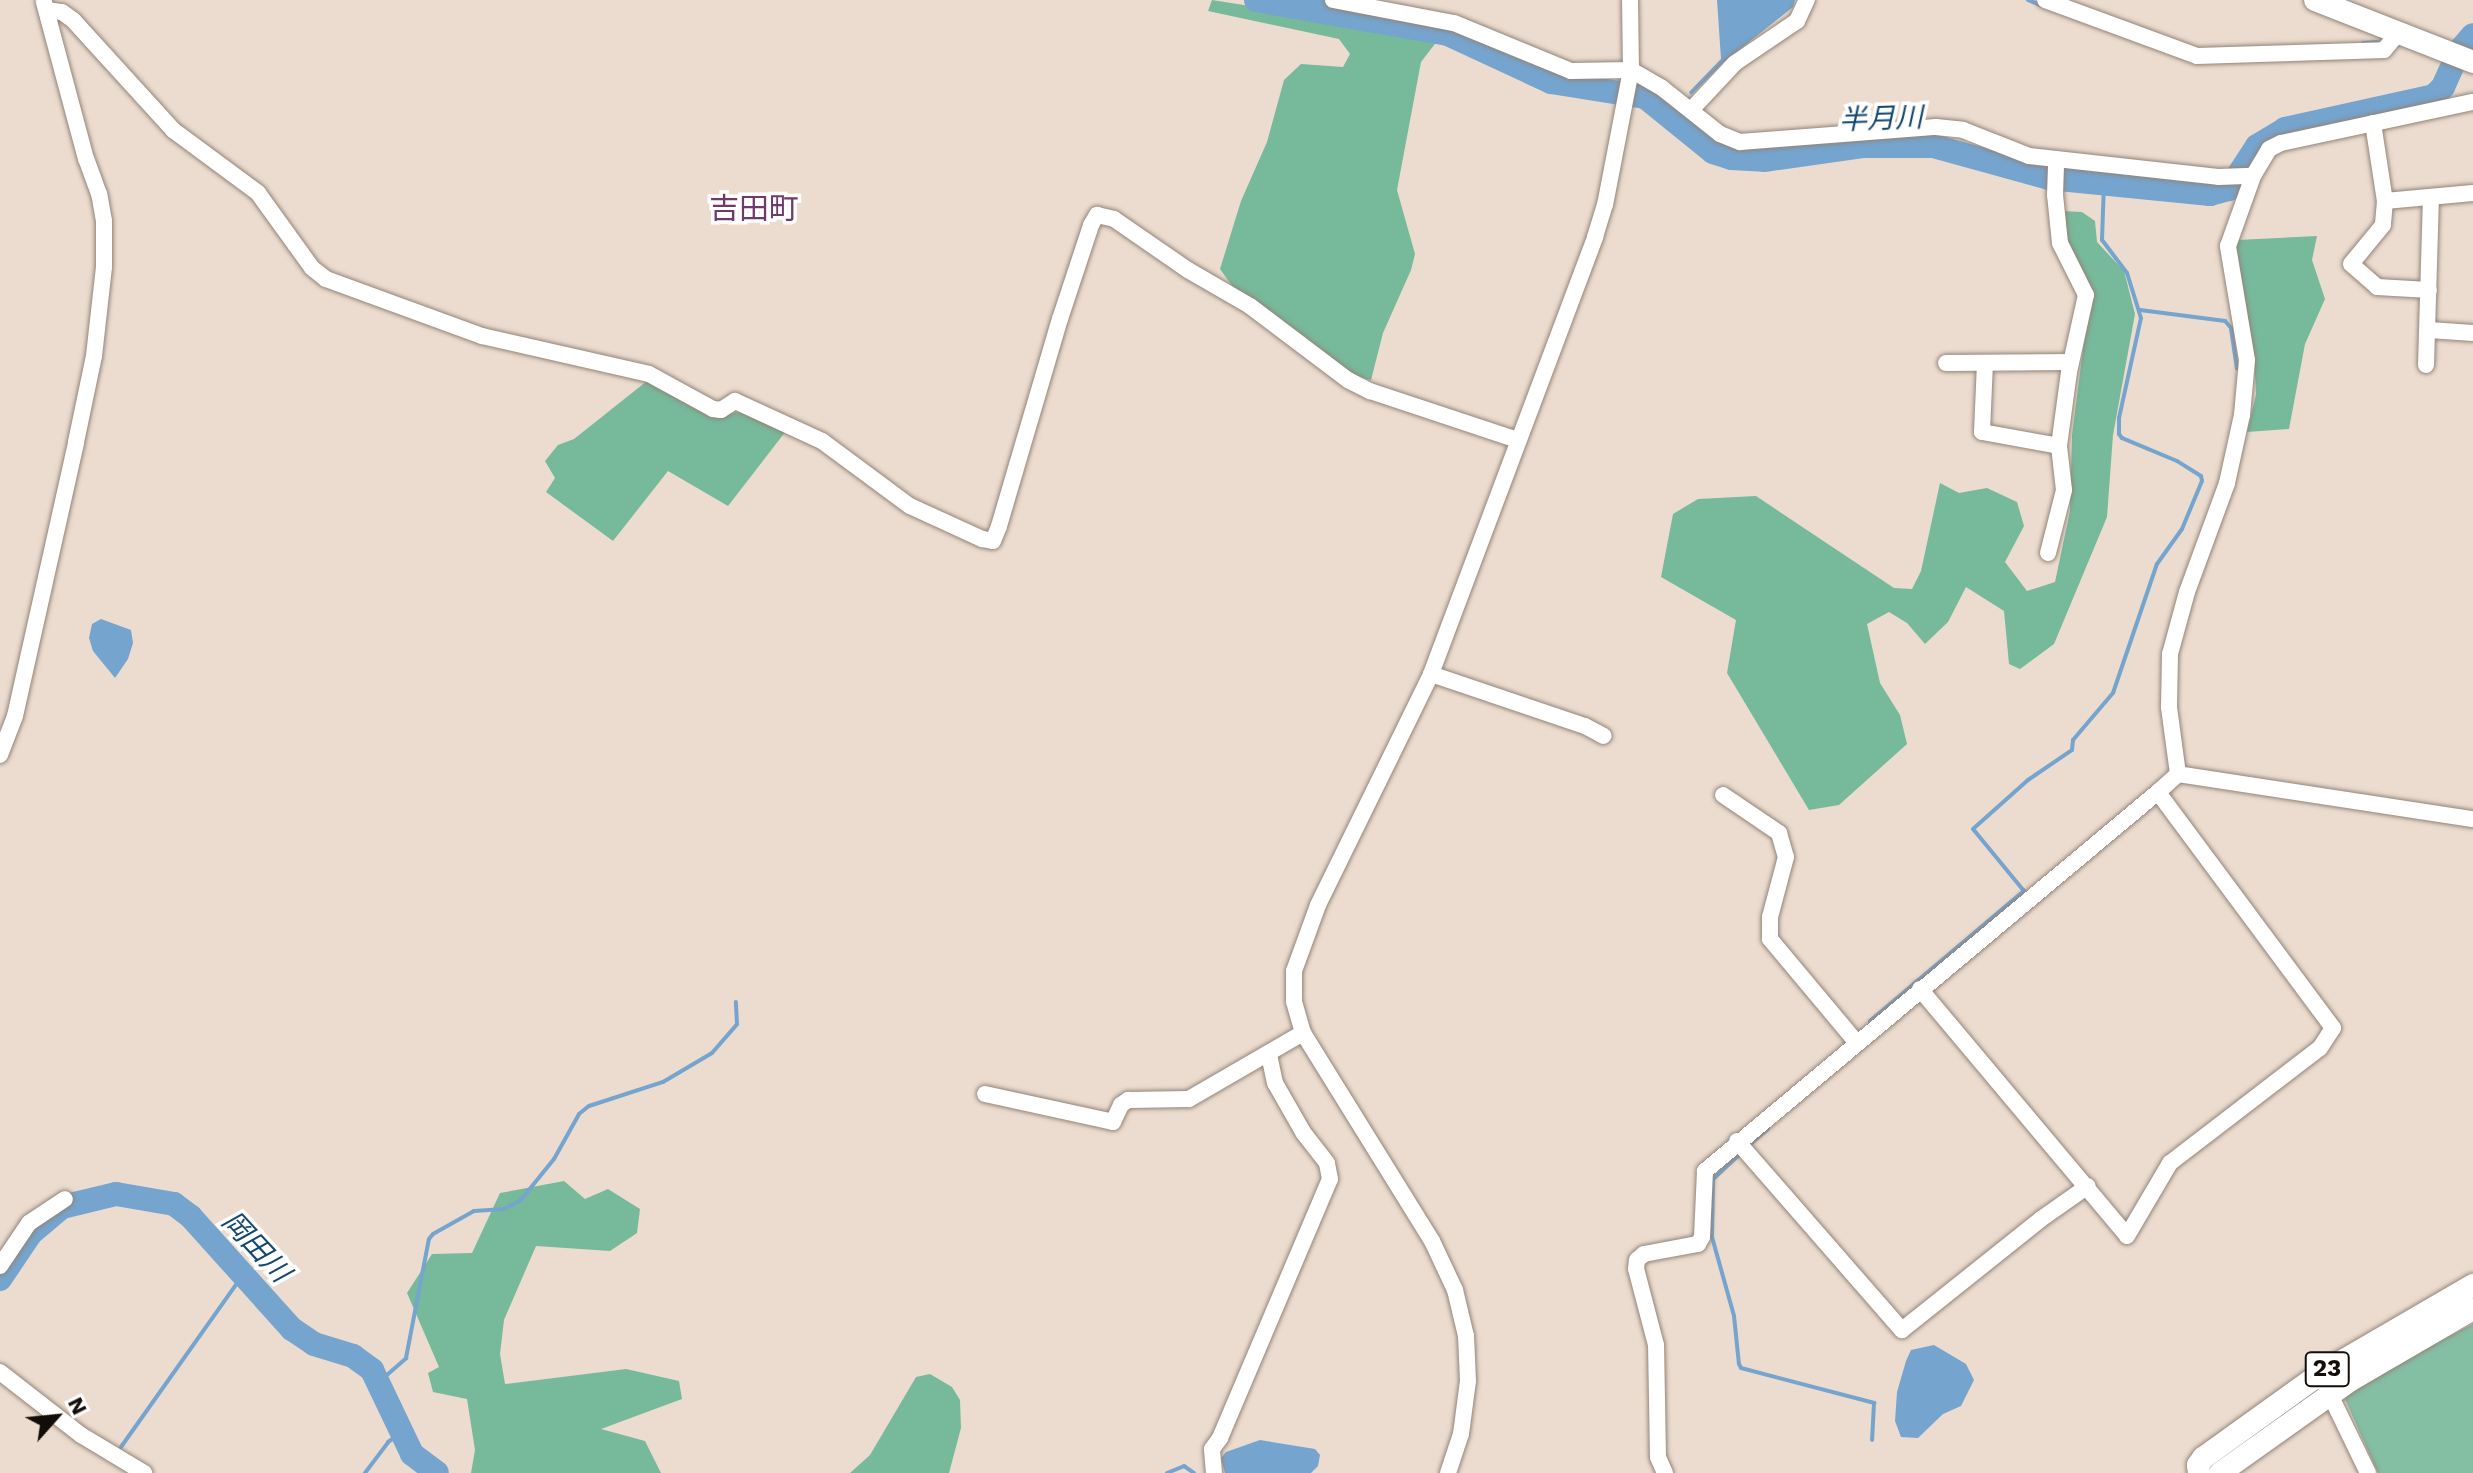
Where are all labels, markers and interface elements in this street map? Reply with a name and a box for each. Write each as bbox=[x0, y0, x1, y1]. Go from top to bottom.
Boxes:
water label: 半月川 bbox=[1838, 101, 1924, 137]
district label: 吉田町 bbox=[709, 191, 799, 227]
water label: 岡田川 bbox=[215, 1205, 297, 1289]
road number: 23 bbox=[2303, 1349, 2351, 1389]
north arrow bbox=[16, 1377, 96, 1457]
text: N bbox=[63, 1393, 93, 1419]

